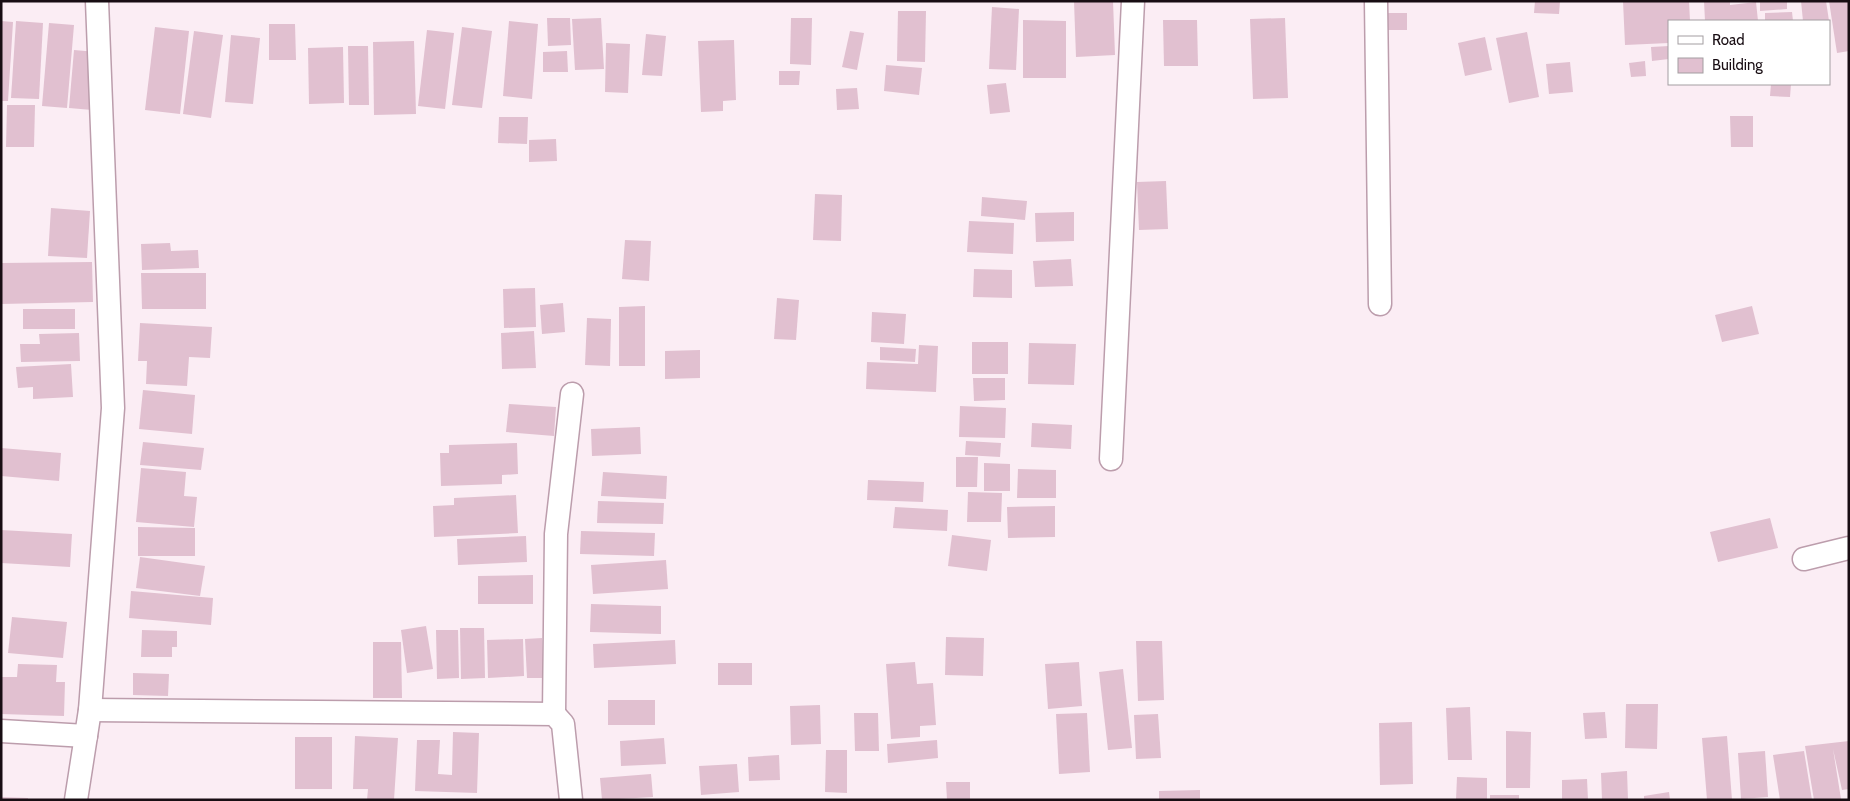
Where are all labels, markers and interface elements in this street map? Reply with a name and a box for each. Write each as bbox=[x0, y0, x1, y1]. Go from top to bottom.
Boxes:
legend bbox=[1668, 20, 1830, 85]
text: Road bbox=[1712, 31, 1745, 49]
text: Building bbox=[1712, 56, 1763, 74]

